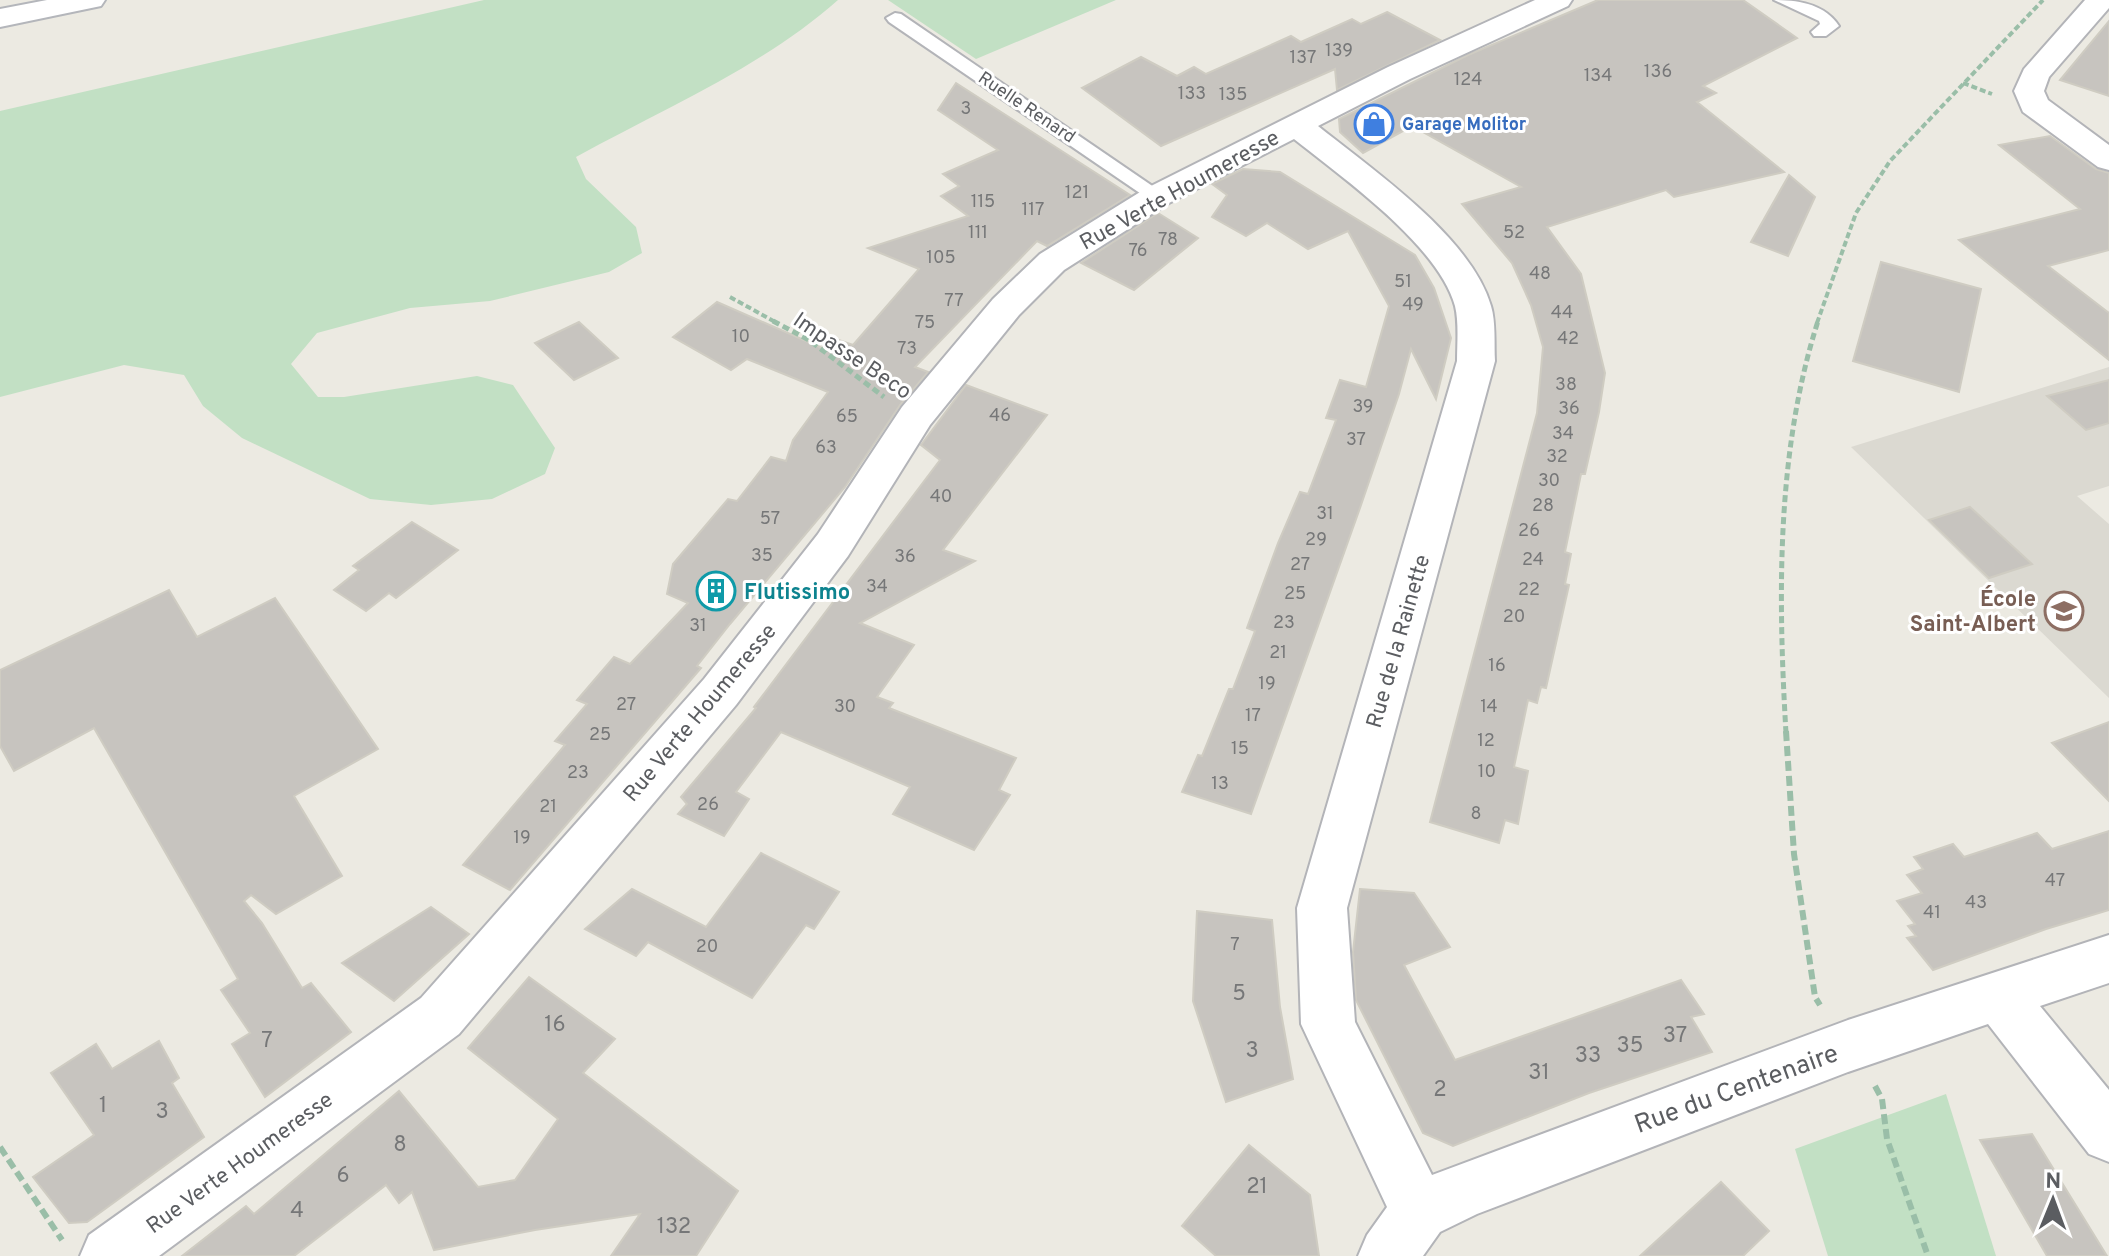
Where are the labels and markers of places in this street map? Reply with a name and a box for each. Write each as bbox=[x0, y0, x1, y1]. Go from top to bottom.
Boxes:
shop icon: Garage Molitor bbox=[1353, 103, 1395, 145]
place label: Garage Molitor bbox=[1402, 114, 1527, 137]
building icon: Flutissimo bbox=[695, 570, 737, 612]
place label: Flutissimo bbox=[744, 580, 850, 607]
place label: École Saint-Albert bbox=[1910, 585, 2036, 639]
school or university icon: École Saint-Albert bbox=[2043, 590, 2085, 632]

